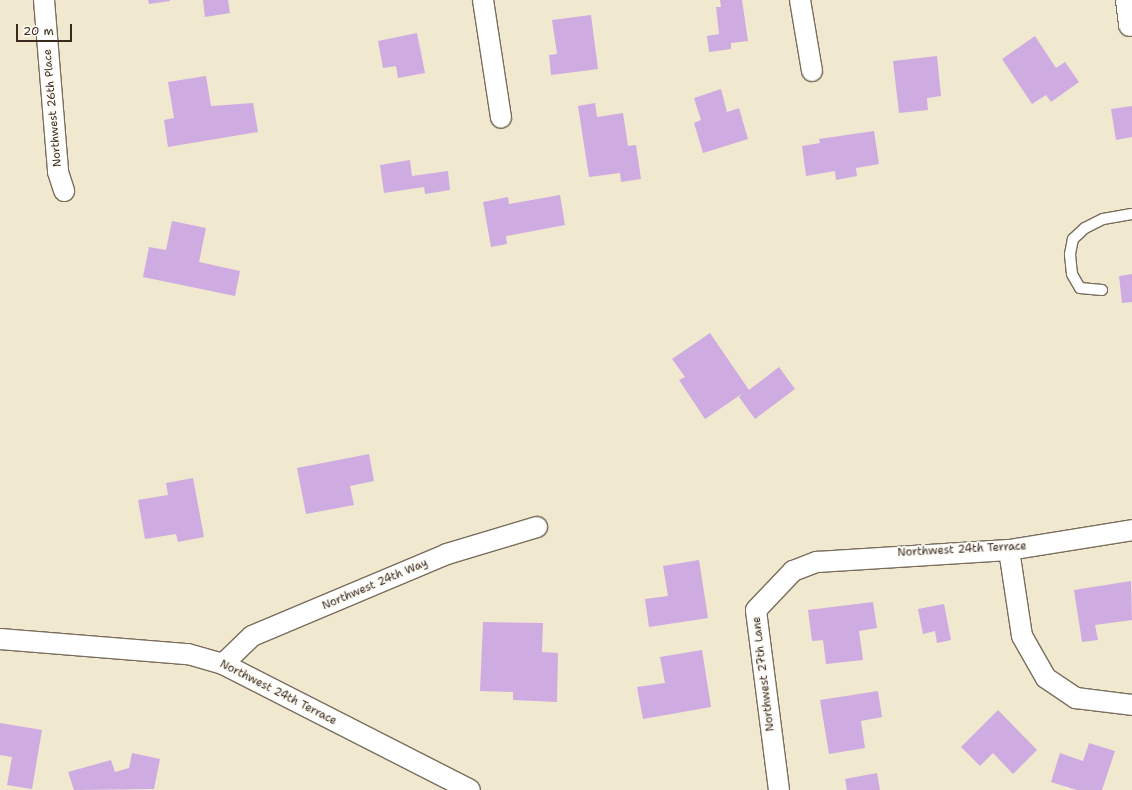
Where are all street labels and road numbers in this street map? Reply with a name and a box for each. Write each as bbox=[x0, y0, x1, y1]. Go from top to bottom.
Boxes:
street label: Northwest 26th Place bbox=[41, 49, 65, 167]
street label: Northwest 24th Terrace bbox=[897, 540, 1027, 560]
street label: Northwest 24th Way bbox=[320, 557, 430, 613]
street label: Northwest 27th Lane bbox=[750, 616, 778, 732]
street label: Northwest 24th Terrace bbox=[217, 658, 339, 728]

